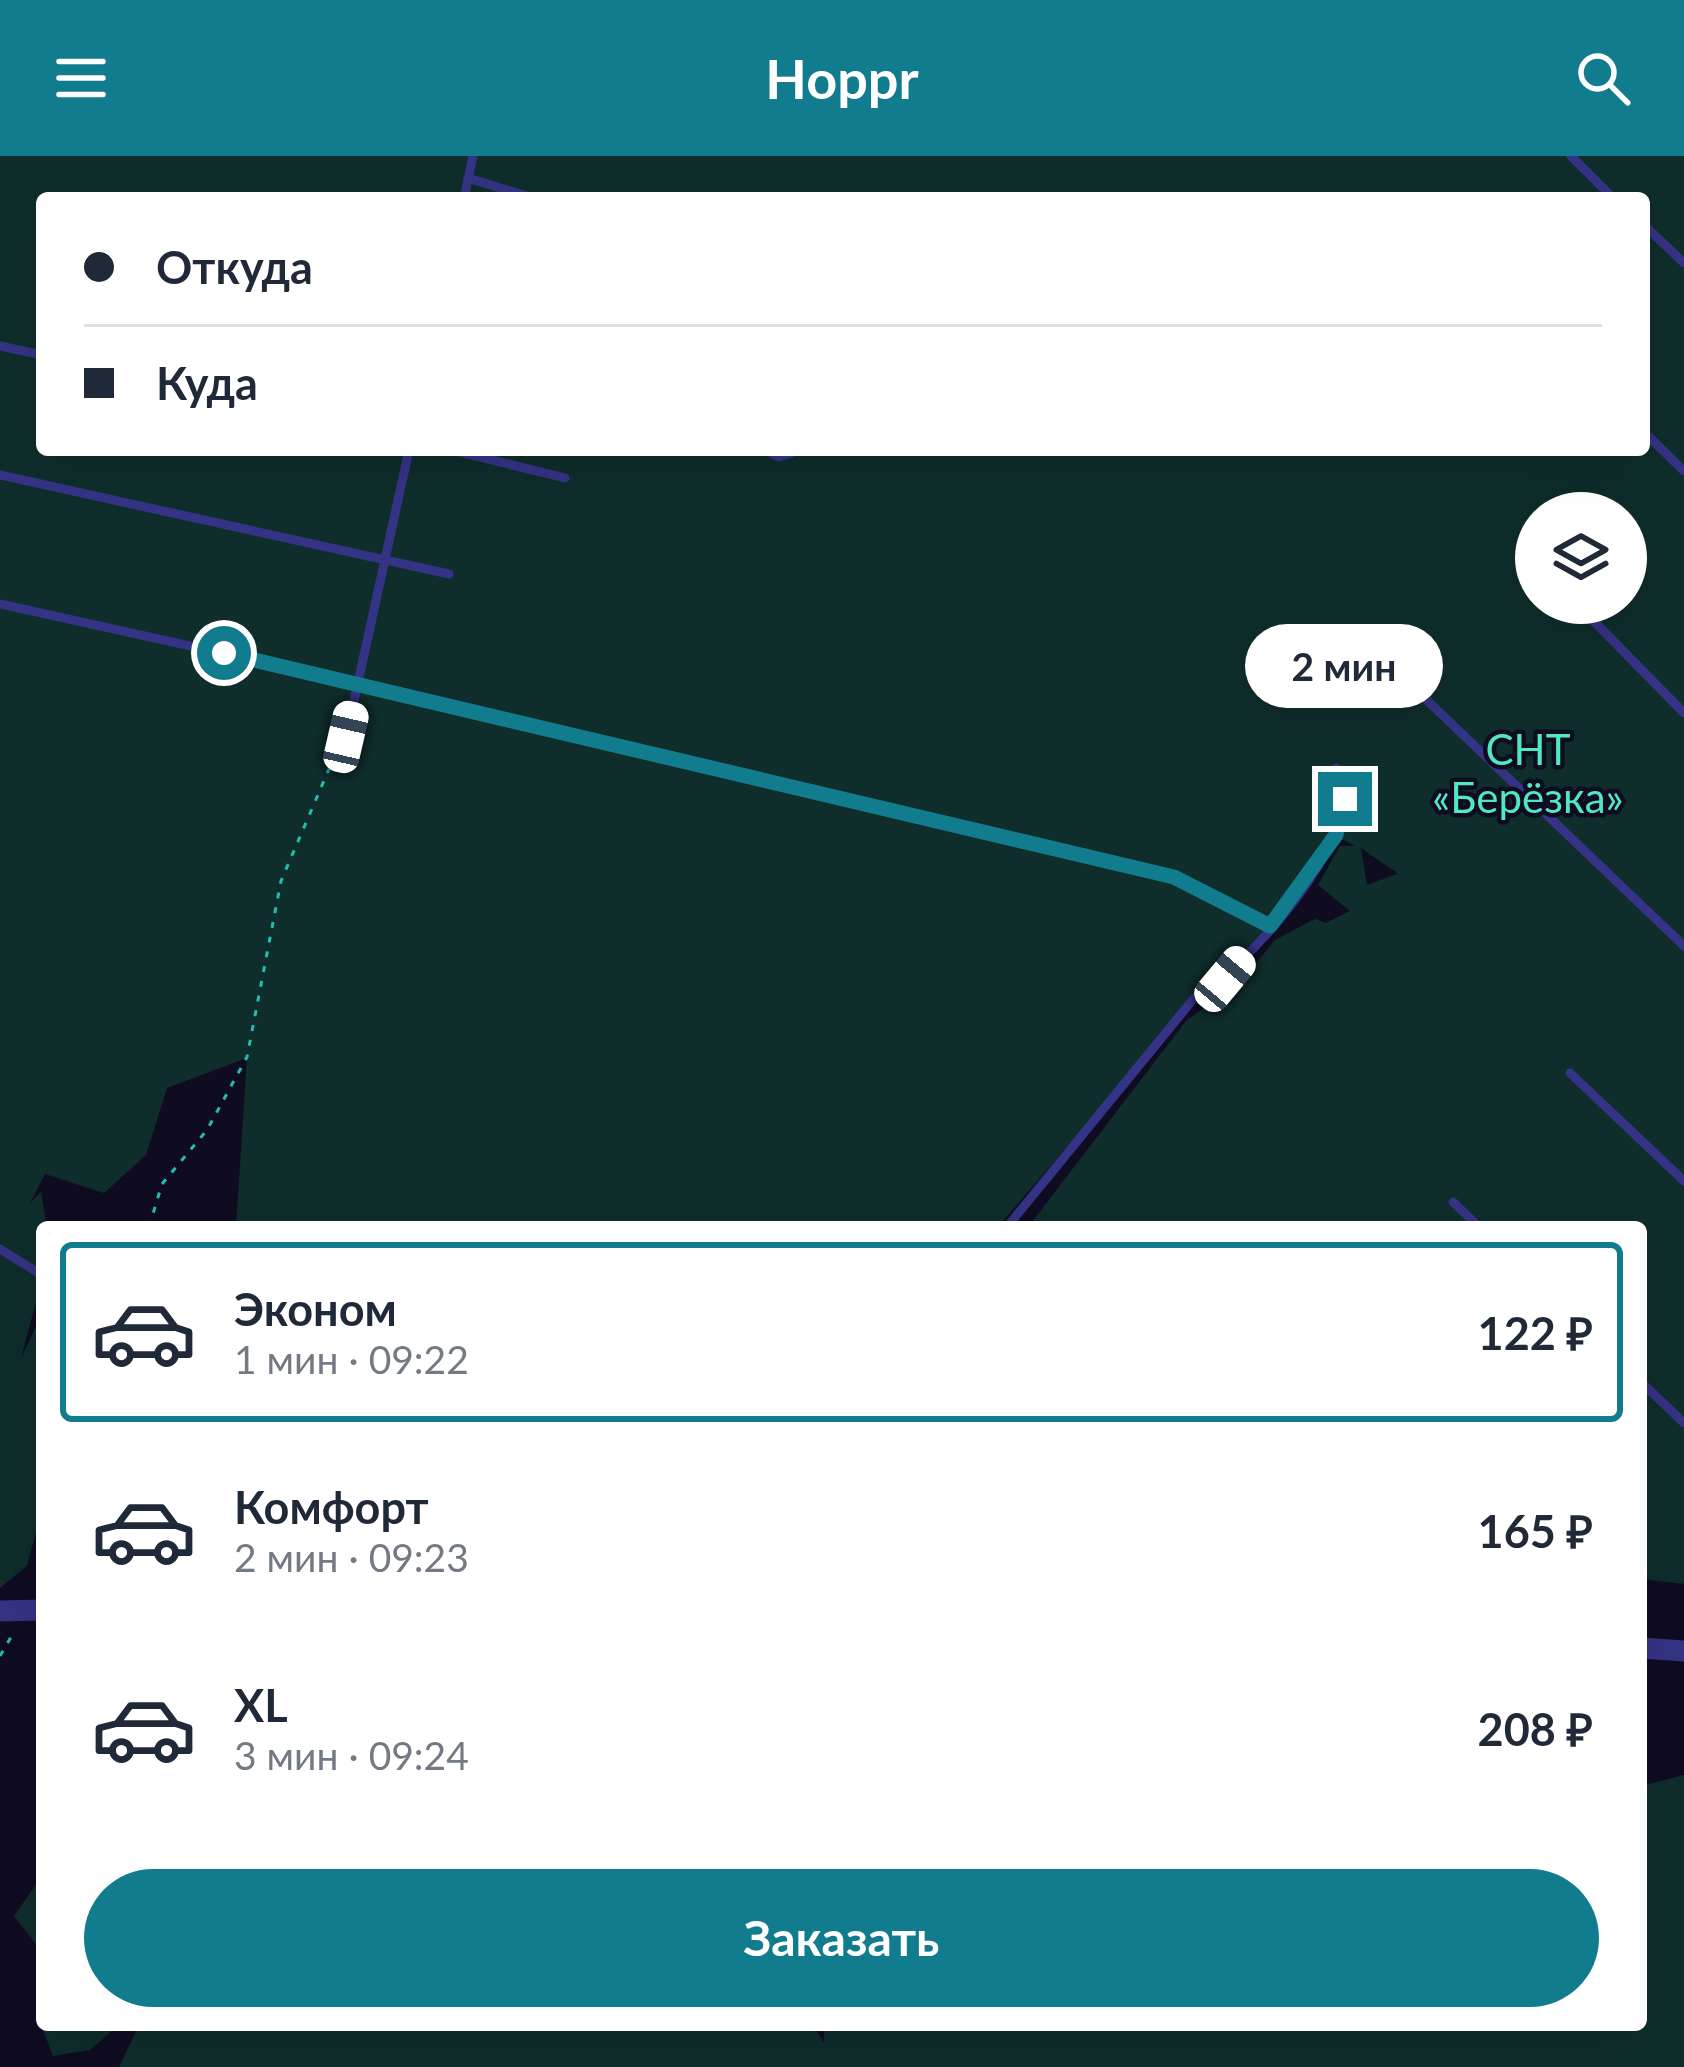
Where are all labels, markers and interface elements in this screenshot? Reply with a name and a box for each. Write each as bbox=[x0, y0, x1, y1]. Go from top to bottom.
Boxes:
icon: menu bbox=[48, 45, 114, 111]
icon: search bbox=[1570, 45, 1636, 111]
text: Hoppr bbox=[765, 46, 919, 111]
text: Откуда bbox=[156, 240, 313, 294]
text: Куда bbox=[156, 356, 258, 410]
map controls bbox=[1515, 492, 1647, 624]
button: layers bbox=[1515, 492, 1647, 624]
callout: 2 мин bbox=[1246, 625, 1444, 709]
route start bbox=[197, 626, 251, 680]
text: 2 мин bbox=[1292, 643, 1397, 689]
car bbox=[320, 698, 372, 776]
park label: СНТ «Берёзка» bbox=[1432, 724, 1624, 822]
route end bbox=[1318, 772, 1372, 826]
car bbox=[1188, 940, 1262, 1018]
icon: car bbox=[90, 1278, 198, 1386]
text: Эконом bbox=[234, 1282, 397, 1336]
text: 122 ₽ bbox=[1478, 1306, 1593, 1360]
text: 1 мин · 09:22 bbox=[234, 1336, 469, 1382]
icon: car bbox=[90, 1476, 198, 1584]
text: Комфорт bbox=[234, 1480, 429, 1534]
text: 165 ₽ bbox=[1478, 1504, 1593, 1558]
text: 2 мин · 09:23 bbox=[234, 1534, 469, 1580]
icon: car bbox=[90, 1674, 198, 1782]
text: XL bbox=[234, 1678, 288, 1732]
text: 208 ₽ bbox=[1478, 1702, 1593, 1756]
text: 3 мин · 09:24 bbox=[234, 1732, 469, 1778]
button: Заказать bbox=[84, 1869, 1599, 2007]

